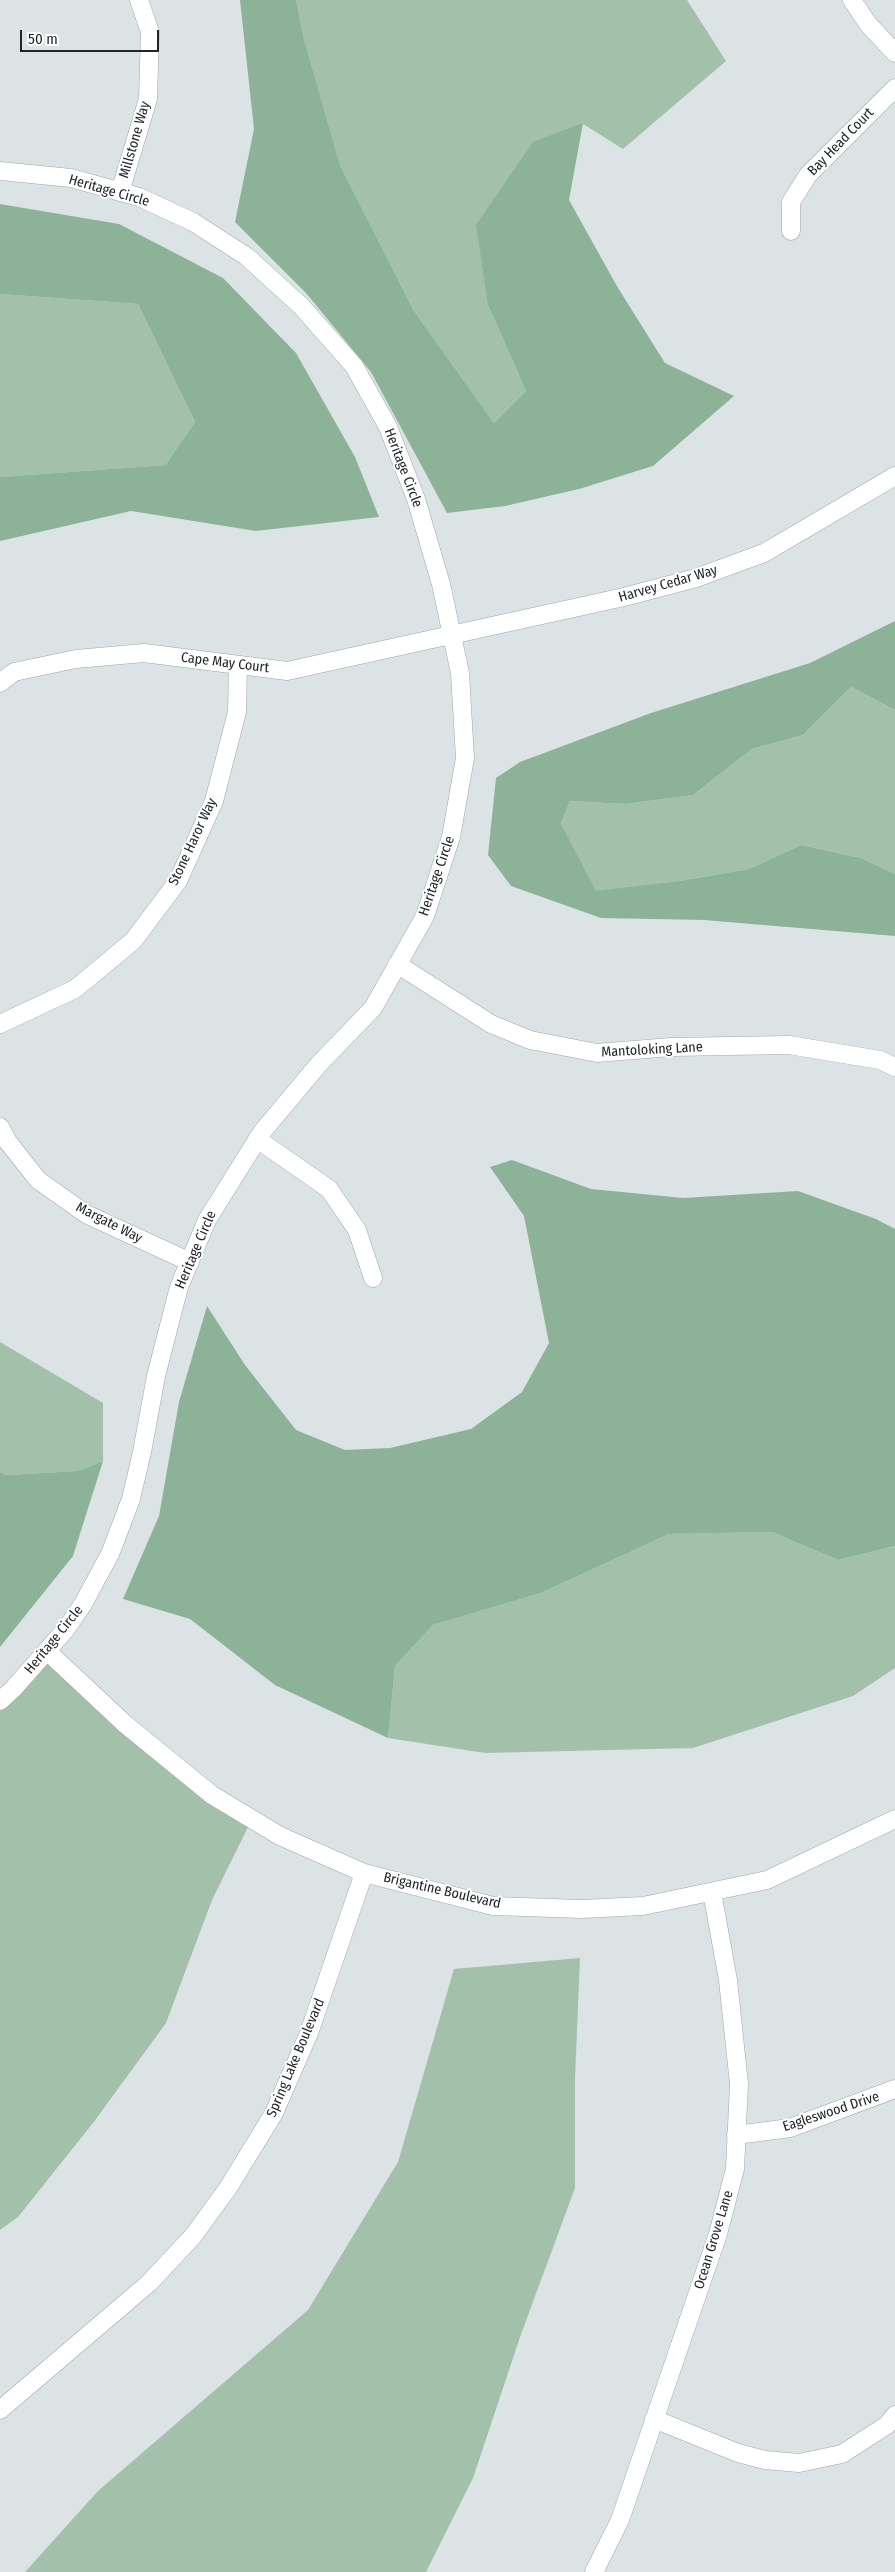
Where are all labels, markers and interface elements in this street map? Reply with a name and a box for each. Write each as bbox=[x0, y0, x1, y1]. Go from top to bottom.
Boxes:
scale bar bbox=[22, 20, 161, 52]
text: 50 m bbox=[28, 30, 58, 48]
street label: Millstone Way bbox=[116, 100, 154, 180]
street label: Bay Head Court bbox=[804, 105, 878, 179]
street label: Heritage Circle bbox=[67, 171, 151, 211]
street label: Heritage Circle bbox=[380, 426, 426, 510]
street label: Harvey Cedar Way bbox=[617, 562, 719, 606]
street label: Cape May Court bbox=[180, 649, 270, 677]
street label: Stone Haror Way bbox=[165, 796, 221, 888]
street label: Heritage Circle bbox=[416, 834, 458, 918]
street label: Mantoloking Lane bbox=[601, 1039, 703, 1061]
street label: Margate Way bbox=[73, 1199, 145, 1247]
street label: Heritage Circle bbox=[172, 1208, 220, 1292]
street label: Heritage Circle bbox=[21, 1602, 87, 1678]
street label: Brigantine Boulevard bbox=[382, 1869, 502, 1913]
street label: Spring Lake Boulevard bbox=[263, 1996, 329, 2120]
street label: Eagleswood Drive bbox=[781, 2088, 881, 2136]
street label: Ocean Grove Lane bbox=[691, 2189, 737, 2291]

